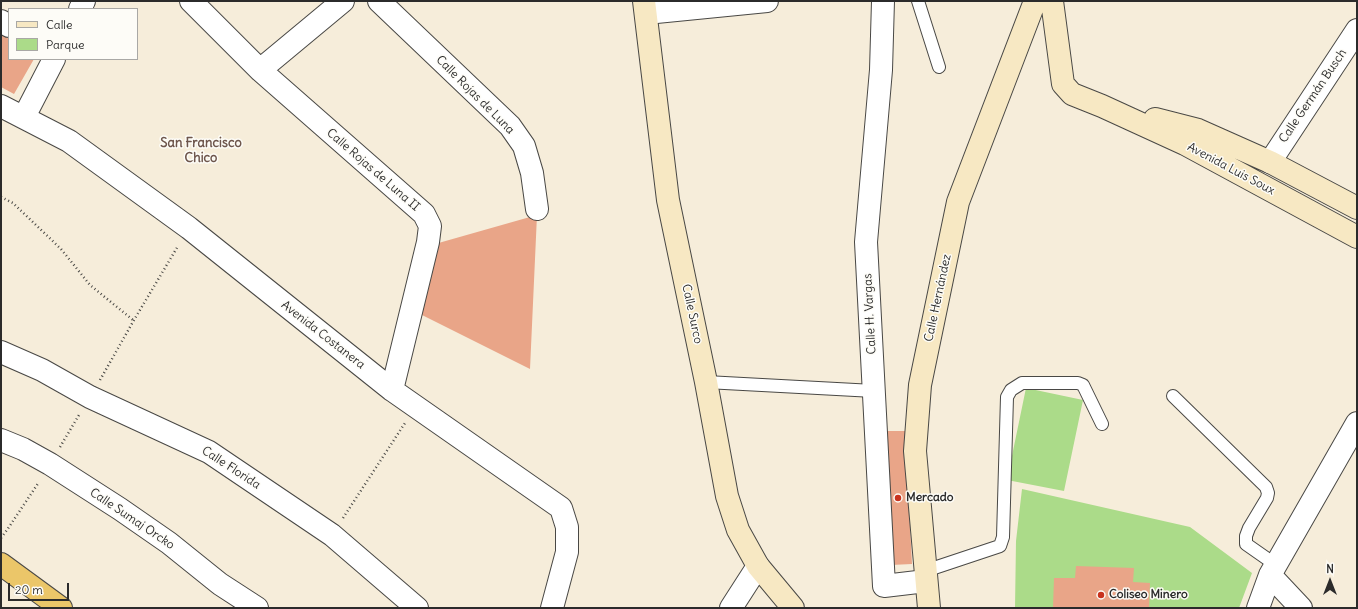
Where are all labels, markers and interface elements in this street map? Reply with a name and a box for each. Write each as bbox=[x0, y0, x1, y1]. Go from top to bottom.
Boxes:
legend bbox=[8, 8, 138, 60]
text: Calle bbox=[46, 17, 73, 32]
text: Parque bbox=[46, 37, 85, 52]
street label: Calle Germán Busch bbox=[1276, 46, 1350, 146]
street label: Calle Rojas de Luna bbox=[433, 53, 517, 137]
street label: Calle Rojas de Luna II bbox=[324, 126, 422, 214]
district label: San Francisco Chico bbox=[160, 135, 242, 166]
street label: Avenida Luis Soux bbox=[1185, 140, 1277, 198]
street label: Calle Hernández bbox=[922, 253, 954, 343]
street label: Calle H. Vargas bbox=[861, 273, 879, 355]
street label: Calle Surco bbox=[679, 283, 705, 345]
street label: Avenida Costanera bbox=[278, 298, 368, 372]
street label: Calle Florida bbox=[199, 444, 263, 492]
street label: Calle Sumaj Orcko bbox=[87, 485, 177, 553]
place label: Mercado bbox=[906, 491, 954, 505]
marker: Mercado bbox=[893, 493, 903, 503]
north arrow bbox=[1310, 561, 1350, 601]
text: N bbox=[1326, 562, 1334, 576]
scale bar bbox=[10, 575, 71, 601]
text: 20 m bbox=[15, 582, 43, 597]
place label: Coliseo Minero bbox=[1109, 588, 1188, 602]
marker: Coliseo Minero bbox=[1096, 590, 1106, 600]

